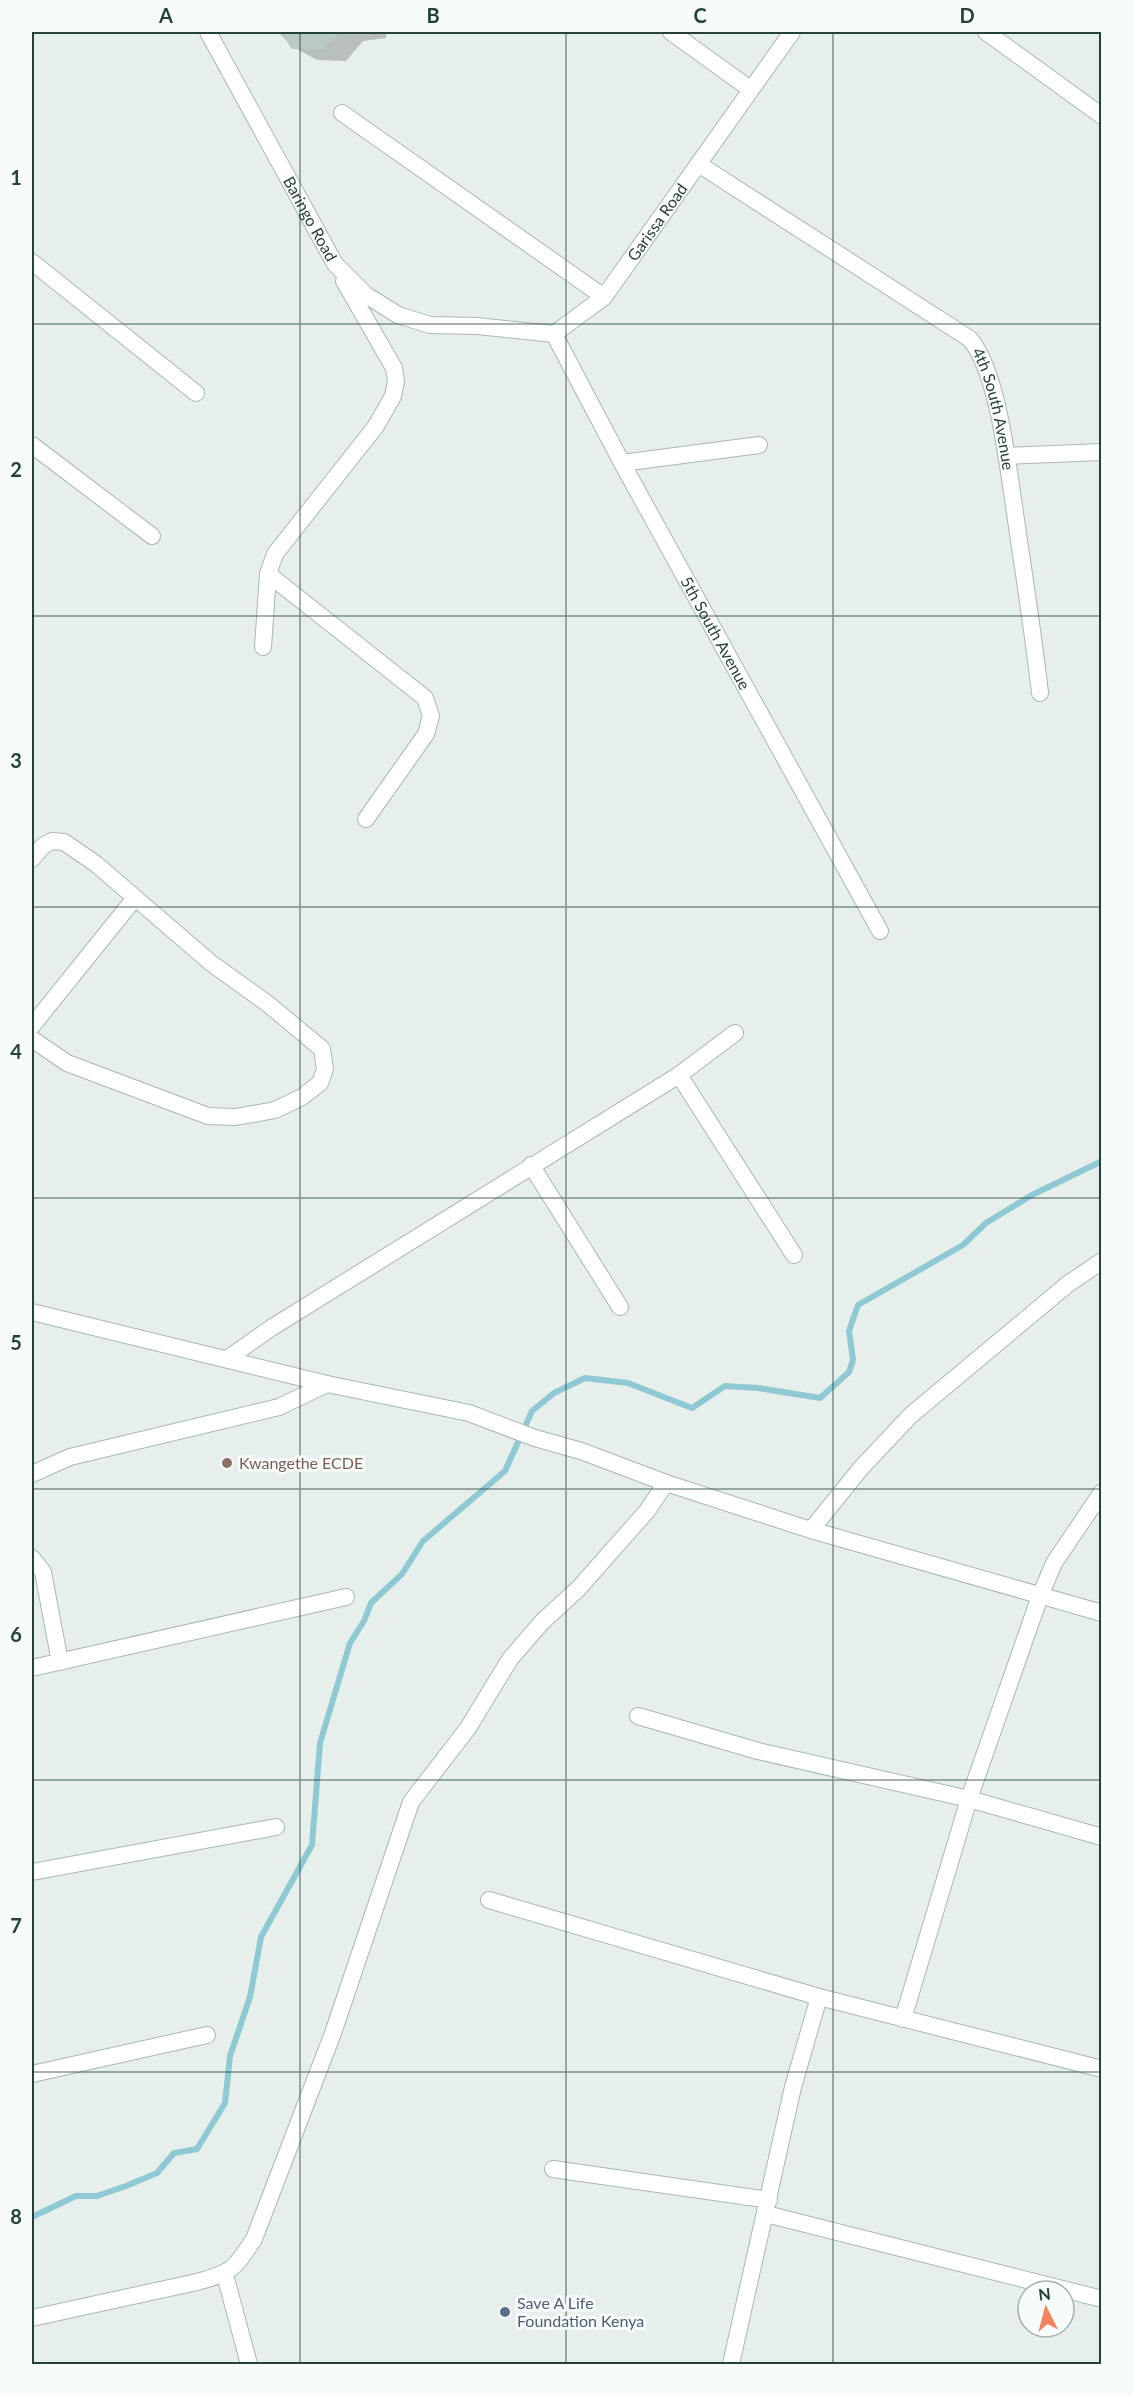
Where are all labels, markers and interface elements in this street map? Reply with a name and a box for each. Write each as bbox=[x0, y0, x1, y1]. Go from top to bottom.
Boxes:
text: A bbox=[158, 3, 173, 27]
text: B bbox=[426, 3, 440, 27]
text: C bbox=[693, 3, 707, 27]
text: D bbox=[959, 3, 975, 27]
text: 1 bbox=[10, 165, 22, 189]
street label: Baringo Road bbox=[280, 173, 342, 264]
street label: Garissa Road bbox=[623, 179, 691, 264]
street label: 4th South Avenue bbox=[969, 344, 1019, 471]
text: 2 bbox=[10, 457, 22, 481]
street label: 5th South Avenue bbox=[677, 573, 755, 693]
text: 3 bbox=[10, 748, 22, 772]
text: 4 bbox=[10, 1039, 22, 1063]
text: 5 bbox=[10, 1330, 22, 1354]
place label: Kwangethe ECDE bbox=[239, 1453, 363, 1472]
marker: Kwangethe ECDE bbox=[220, 1456, 234, 1470]
text: 6 bbox=[10, 1622, 22, 1646]
text: 7 bbox=[10, 1913, 22, 1937]
text: 8 bbox=[10, 2204, 22, 2228]
north arrow bbox=[1016, 2279, 1076, 2339]
text: N bbox=[1037, 2283, 1052, 2304]
place label: Save A Life Foundation Kenya bbox=[517, 2293, 644, 2330]
marker: Save A Life Foundation Kenya bbox=[498, 2305, 512, 2319]

